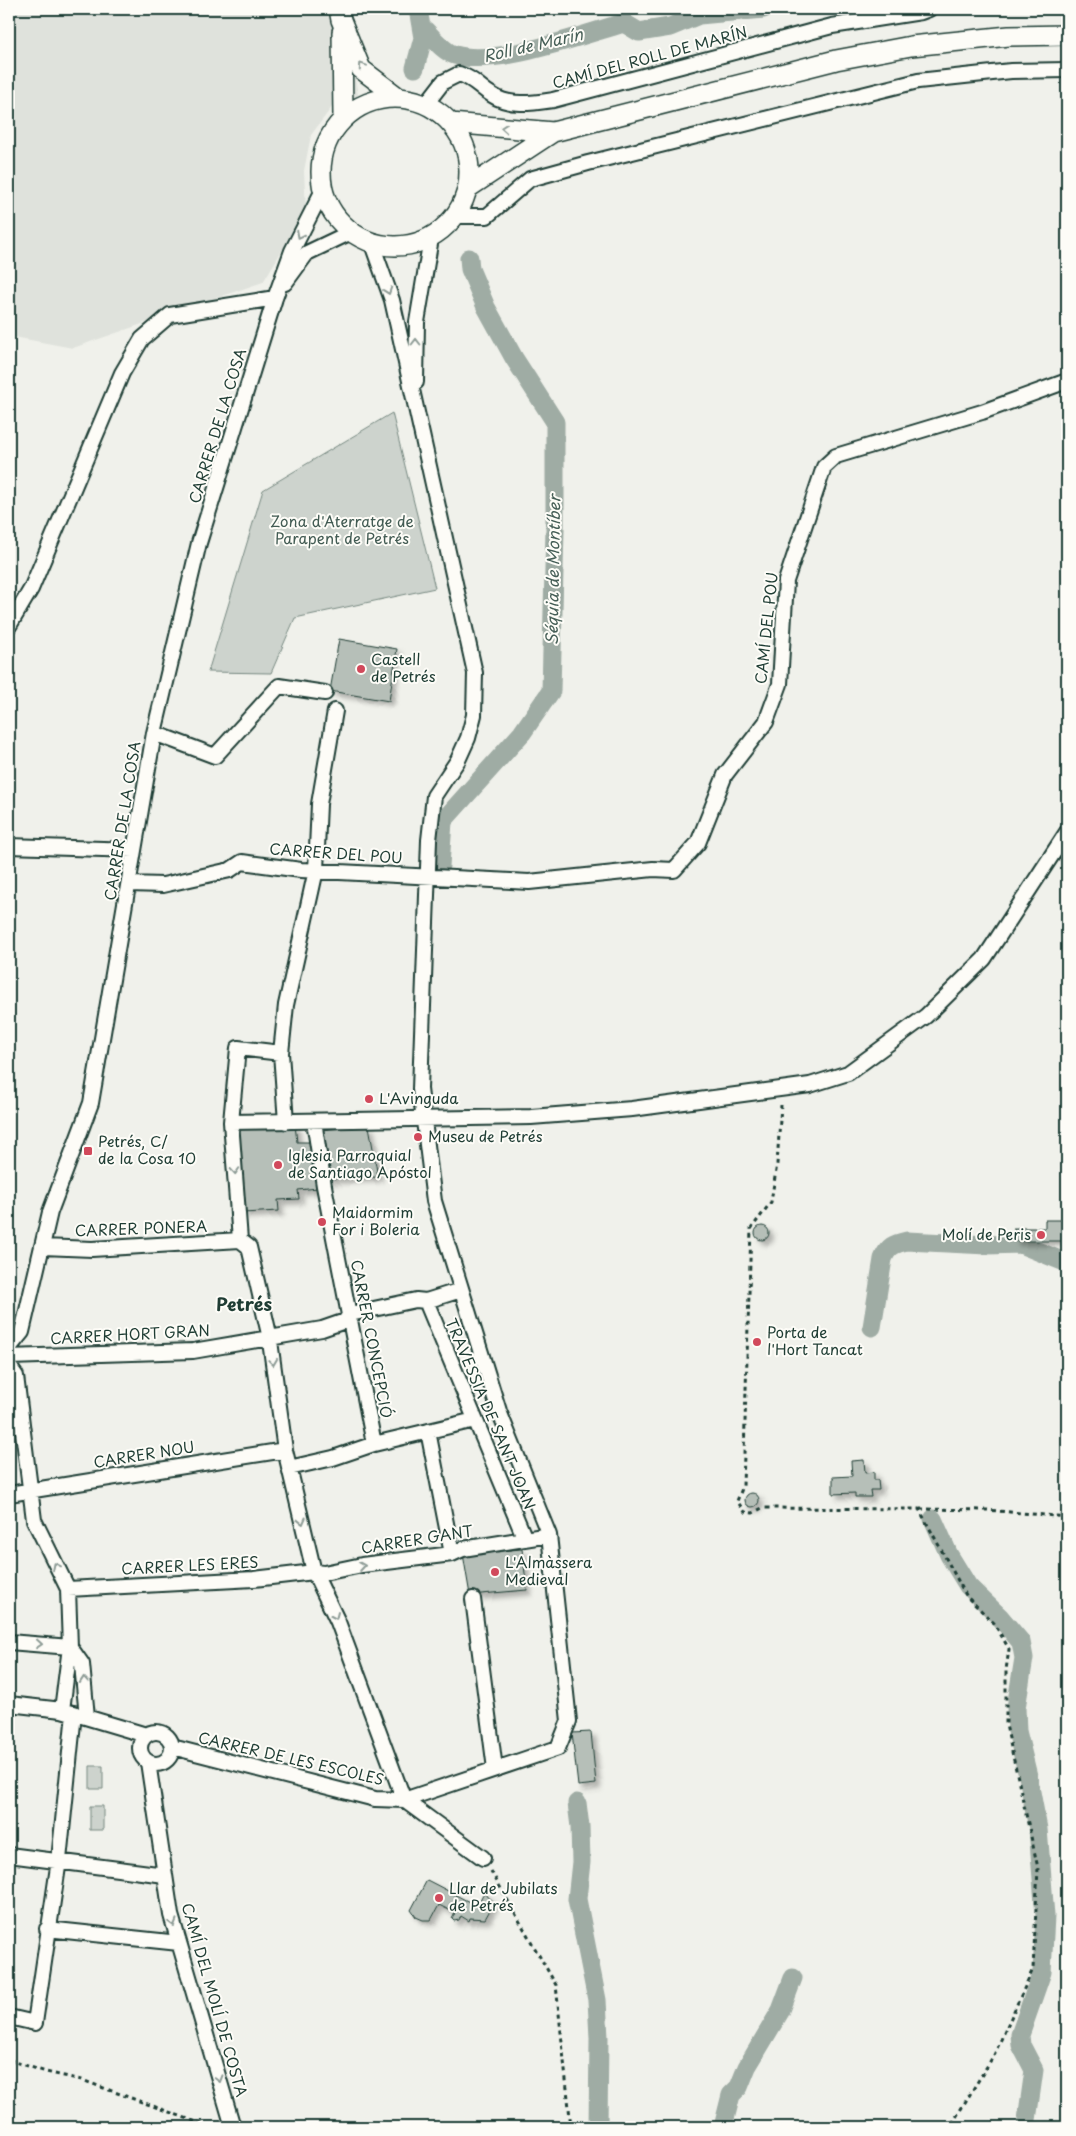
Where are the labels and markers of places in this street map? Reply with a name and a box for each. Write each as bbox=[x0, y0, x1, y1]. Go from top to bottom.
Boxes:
place label: Castell de Petrés bbox=[371, 647, 436, 687]
marker: Castell de Petrés bbox=[355, 663, 367, 675]
place label: L'Avinguda bbox=[379, 1086, 459, 1109]
marker: L'Avinguda bbox=[363, 1093, 375, 1105]
place label: Museu de Petrés bbox=[428, 1124, 543, 1147]
place label: Petrés, C/ de la Cosa 10 bbox=[98, 1129, 196, 1169]
marker: Museu de Petrés bbox=[412, 1131, 424, 1143]
place label: Iglesia Parroquial de Santiago Apóstol bbox=[288, 1143, 432, 1183]
marker: Petrés, C/ de la Cosa 10 bbox=[82, 1145, 94, 1157]
marker: Iglesia Parroquial de Santiago Apóstol bbox=[272, 1159, 284, 1171]
place label: Maidormim For i Boleria bbox=[332, 1200, 420, 1240]
marker: Maidormim For i Boleria bbox=[316, 1216, 328, 1228]
place label: Molí de Peris bbox=[942, 1222, 1031, 1245]
marker: Molí de Peris bbox=[1035, 1229, 1047, 1241]
place label: Porta de l'Hort Tancat bbox=[767, 1320, 863, 1360]
marker: Porta de l'Hort Tancat bbox=[751, 1336, 763, 1348]
place label: L'Almàssera Medieval bbox=[505, 1550, 593, 1590]
marker: L'Almàssera Medieval bbox=[489, 1566, 501, 1578]
place label: Llar de Jubilats de Petrés bbox=[449, 1876, 558, 1916]
marker: Llar de Jubilats de Petrés bbox=[433, 1892, 445, 1904]

